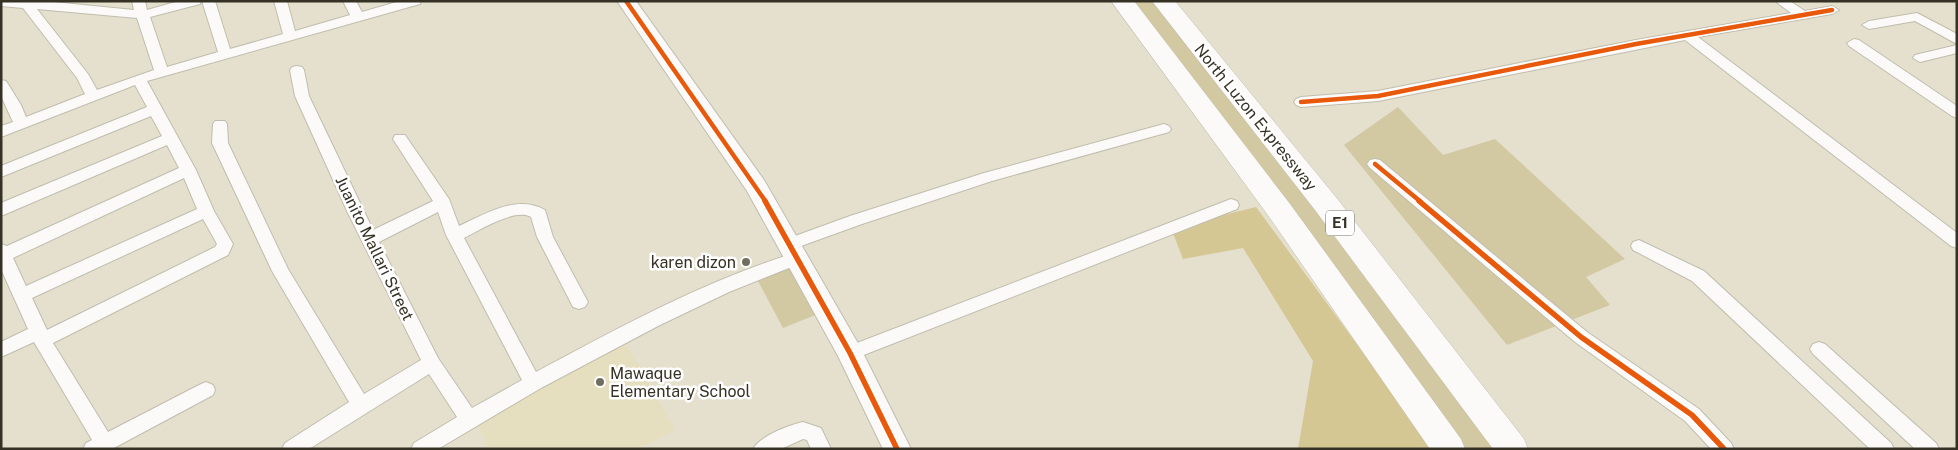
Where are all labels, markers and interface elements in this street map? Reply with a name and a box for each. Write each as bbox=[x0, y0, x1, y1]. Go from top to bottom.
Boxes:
street label: North Luzon Expressway bbox=[1190, 40, 1321, 195]
street label: Juanito Mallari Street bbox=[331, 173, 418, 324]
road number: E1 bbox=[1326, 210, 1354, 236]
place label: karen dizon bbox=[651, 253, 736, 272]
marker: karen dizon bbox=[740, 256, 752, 268]
place label: Mawaque Elementary School bbox=[610, 364, 751, 401]
marker: Mawaque Elementary School bbox=[594, 376, 606, 388]

